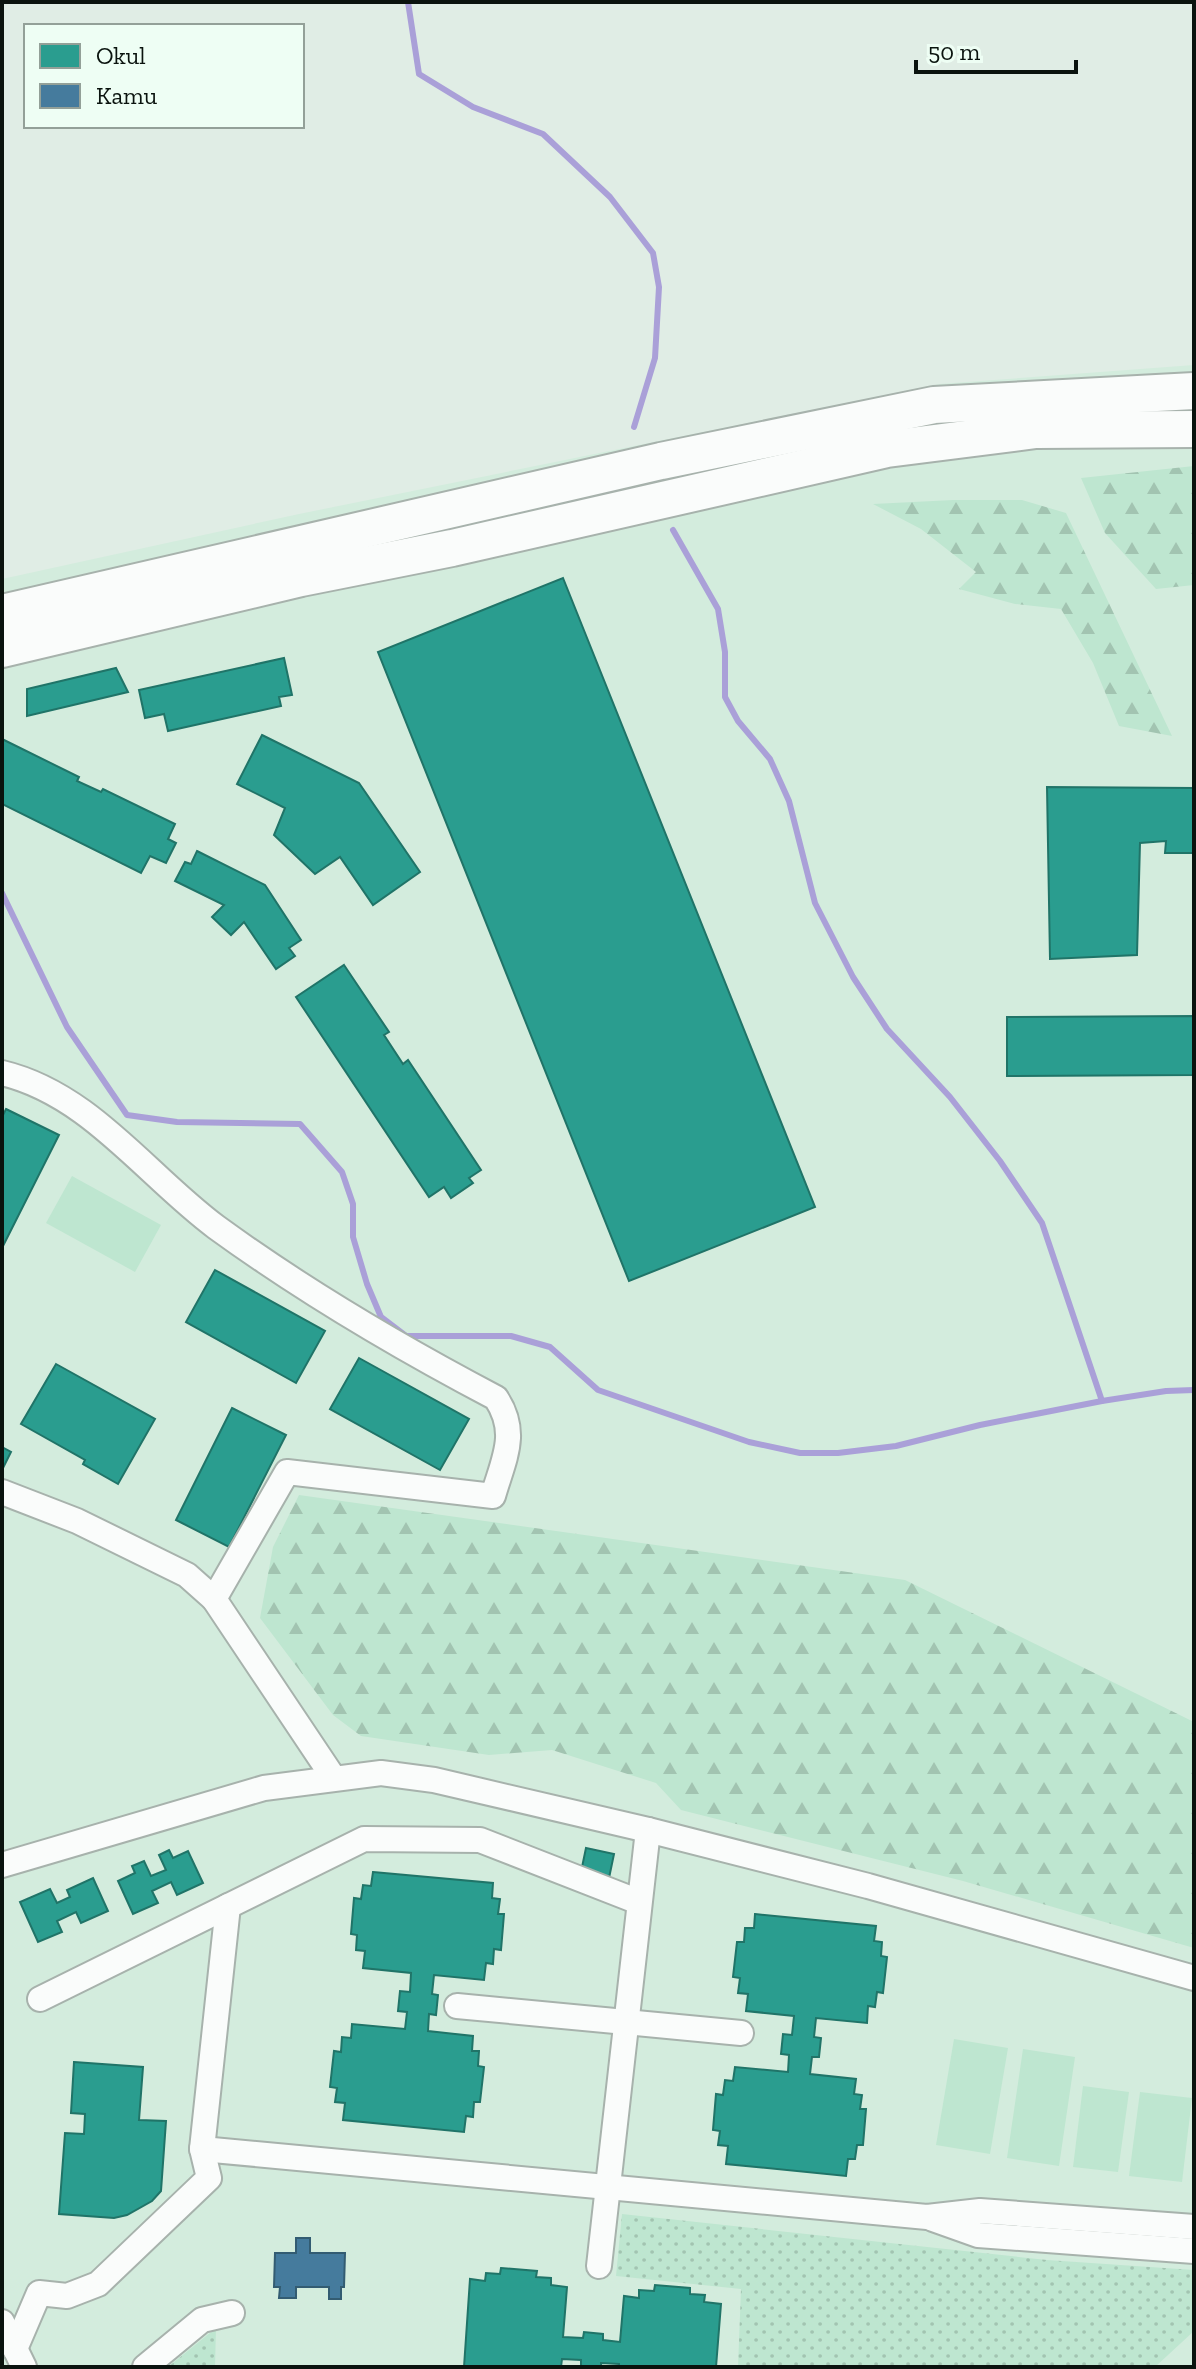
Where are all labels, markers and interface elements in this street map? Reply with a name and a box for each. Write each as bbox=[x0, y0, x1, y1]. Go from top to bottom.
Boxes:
legend bbox=[24, 24, 304, 128]
scale bar bbox=[916, 24, 1076, 74]
text: 50 m bbox=[928, 37, 981, 66]
text: Okul bbox=[96, 41, 146, 70]
text: Kamu bbox=[96, 81, 158, 110]

